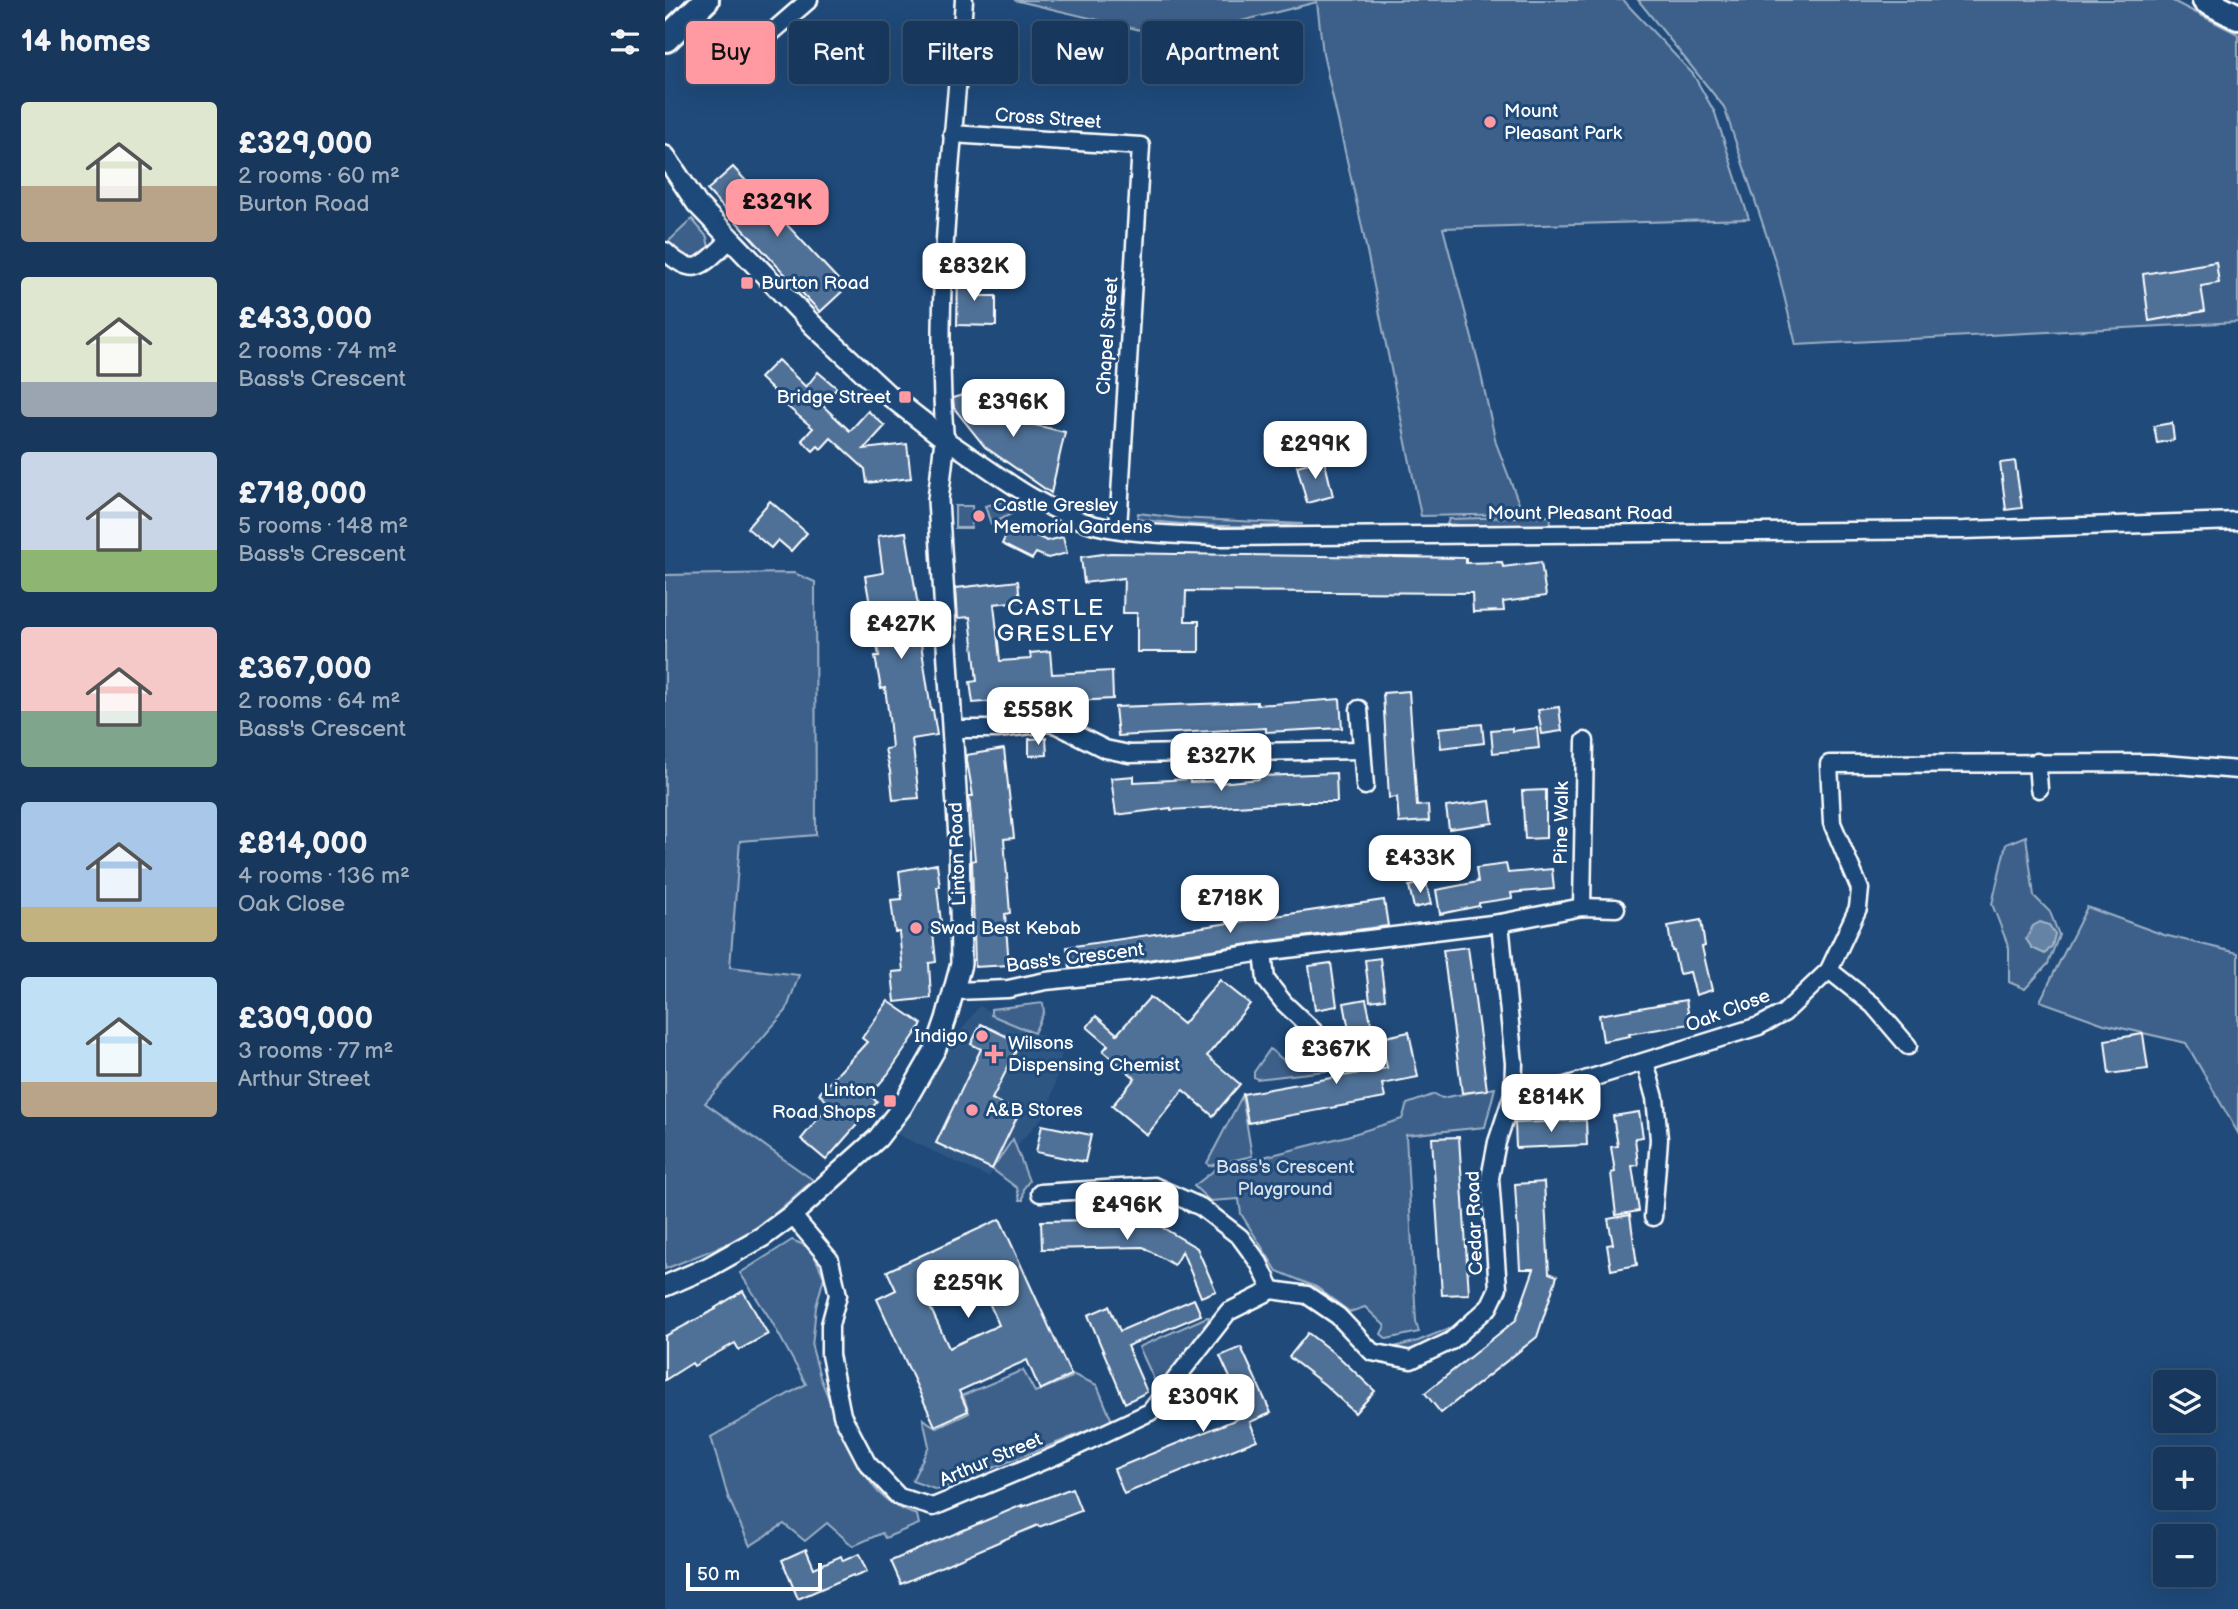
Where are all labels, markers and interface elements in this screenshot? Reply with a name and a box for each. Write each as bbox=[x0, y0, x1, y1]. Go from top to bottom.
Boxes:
chip: Buy bbox=[686, 21, 775, 84]
chip: Rent bbox=[789, 21, 889, 84]
chip: Filters bbox=[903, 21, 1018, 84]
chip: New bbox=[1032, 21, 1128, 84]
chip: Apartment bbox=[1142, 21, 1303, 84]
icon: filters bbox=[606, 23, 644, 61]
text: 14 homes bbox=[21, 24, 150, 60]
place label: Mount Pleasant Park bbox=[1504, 100, 1623, 145]
street label: Cross Street bbox=[994, 104, 1102, 134]
marker: Mount Pleasant Park bbox=[1482, 114, 1498, 130]
text: £329,000 bbox=[238, 126, 372, 162]
icon: home bbox=[77, 130, 161, 214]
text: 2 rooms · 60 m² bbox=[238, 162, 400, 190]
pin: £329K bbox=[728, 180, 826, 239]
text: £329K bbox=[742, 188, 812, 216]
text: Burton Road bbox=[238, 190, 369, 218]
pin: £832K bbox=[925, 244, 1023, 303]
text: £832K bbox=[939, 252, 1009, 280]
place label: Burton Road bbox=[761, 272, 870, 295]
marker: Burton Road bbox=[739, 275, 755, 291]
street label: Chapel Street bbox=[1092, 276, 1124, 396]
text: £433,000 bbox=[238, 301, 372, 337]
icon: home bbox=[77, 305, 161, 389]
text: 2 rooms · 74 m² bbox=[238, 337, 397, 365]
text: Bass's Crescent bbox=[238, 365, 406, 393]
pin: £396K bbox=[964, 380, 1062, 439]
place label: Bridge Street bbox=[777, 386, 891, 409]
text: £396K bbox=[978, 388, 1048, 416]
marker: Bridge Street bbox=[897, 389, 913, 405]
pin: £299K bbox=[1266, 421, 1364, 481]
text: £299K bbox=[1280, 430, 1350, 458]
text: £718,000 bbox=[238, 476, 367, 512]
icon: home bbox=[77, 480, 161, 564]
place label: Castle Gresley Memorial Gardens bbox=[993, 494, 1152, 539]
street label: Mount Pleasant Road bbox=[1487, 502, 1673, 525]
marker: Castle Gresley Memorial Gardens bbox=[971, 508, 987, 524]
text: 5 rooms · 148 m² bbox=[238, 512, 408, 540]
text: Bass's Crescent bbox=[238, 540, 406, 568]
district label: CASTLE GRESLEY bbox=[997, 594, 1115, 648]
pin: £427K bbox=[852, 602, 950, 661]
text: £427K bbox=[866, 610, 936, 638]
text: £367,000 bbox=[238, 651, 372, 687]
icon: home bbox=[77, 655, 161, 739]
text: 2 rooms · 64 m² bbox=[238, 687, 400, 715]
pin: £558K bbox=[989, 688, 1087, 747]
text: £558K bbox=[1003, 696, 1073, 724]
text: Bass's Crescent bbox=[238, 715, 406, 743]
pin: £327K bbox=[1172, 734, 1270, 793]
text: £327K bbox=[1186, 742, 1256, 770]
street label: Pine Walk bbox=[1550, 780, 1574, 865]
street label: Linton Road bbox=[945, 802, 971, 906]
text: £814,000 bbox=[238, 826, 368, 862]
icon: home bbox=[77, 830, 161, 914]
pin: £433K bbox=[1371, 836, 1469, 895]
text: £433K bbox=[1385, 844, 1455, 872]
text: 4 rooms · 136 m² bbox=[238, 862, 410, 890]
pin: £718K bbox=[1181, 876, 1279, 935]
text: £718K bbox=[1197, 884, 1263, 912]
text: Oak Close bbox=[238, 890, 345, 918]
place label: Swad Best Kebab bbox=[930, 917, 1081, 940]
marker: Swad Best Kebab bbox=[908, 920, 924, 936]
street label: Bass's Crescent bbox=[1005, 938, 1145, 978]
street label: Oak Close bbox=[1683, 984, 1773, 1038]
text: £309,000 bbox=[238, 1001, 373, 1037]
icon: home bbox=[77, 1005, 161, 1089]
place label: Indigo bbox=[914, 1025, 968, 1048]
pin: £367K bbox=[1287, 1026, 1385, 1086]
marker: Indigo bbox=[974, 1028, 990, 1044]
place label: Wilsons Dispensing Chemist bbox=[1008, 1032, 1180, 1077]
text: £367K bbox=[1301, 1035, 1371, 1063]
text: 3 rooms · 77 m² bbox=[238, 1037, 394, 1065]
marker: Wilsons Dispensing Chemist bbox=[986, 1046, 1002, 1062]
text: Arthur Street bbox=[238, 1065, 370, 1093]
pin: £814K bbox=[1502, 1074, 1600, 1134]
place label: Linton Road Shops bbox=[772, 1079, 876, 1124]
text: £814K bbox=[1518, 1083, 1585, 1111]
marker: Linton Road Shops bbox=[882, 1093, 898, 1109]
place label: A&B Stores bbox=[986, 1099, 1083, 1122]
marker: A&B Stores bbox=[964, 1102, 980, 1118]
park label: Bass's Crescent Playground bbox=[1216, 1156, 1355, 1201]
street label: Cedar Road bbox=[1462, 1170, 1488, 1276]
pin: £496K bbox=[1078, 1182, 1176, 1242]
text: £496K bbox=[1092, 1191, 1162, 1219]
pin: £259K bbox=[919, 1260, 1017, 1320]
text: £259K bbox=[933, 1269, 1003, 1297]
map controls bbox=[2153, 1370, 2216, 1587]
button: layers bbox=[2153, 1370, 2216, 1433]
pin: £309K bbox=[1154, 1374, 1252, 1434]
text: £309K bbox=[1167, 1383, 1239, 1411]
street label: Arthur Street bbox=[936, 1428, 1046, 1492]
button: + bbox=[2153, 1447, 2216, 1510]
button: − bbox=[2153, 1524, 2216, 1587]
scale bar bbox=[686, 1560, 823, 1592]
text: 50 m bbox=[697, 1563, 740, 1586]

